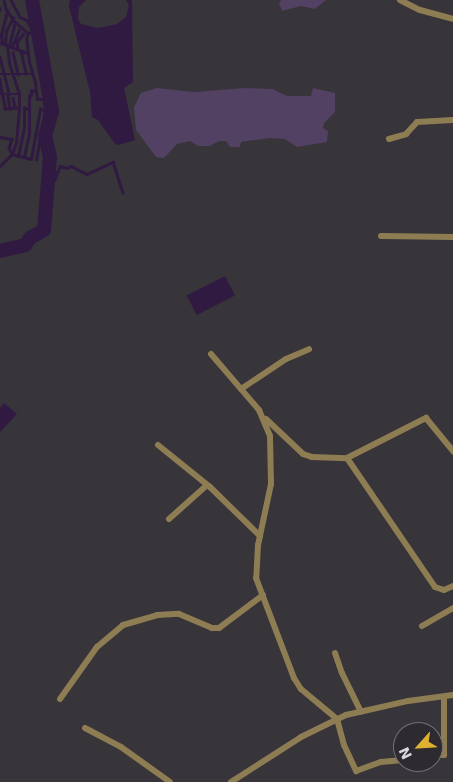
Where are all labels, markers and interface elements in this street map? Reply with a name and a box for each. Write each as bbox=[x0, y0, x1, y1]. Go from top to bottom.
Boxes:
north arrow bbox=[393, 722, 443, 772]
text: N bbox=[396, 744, 415, 762]

